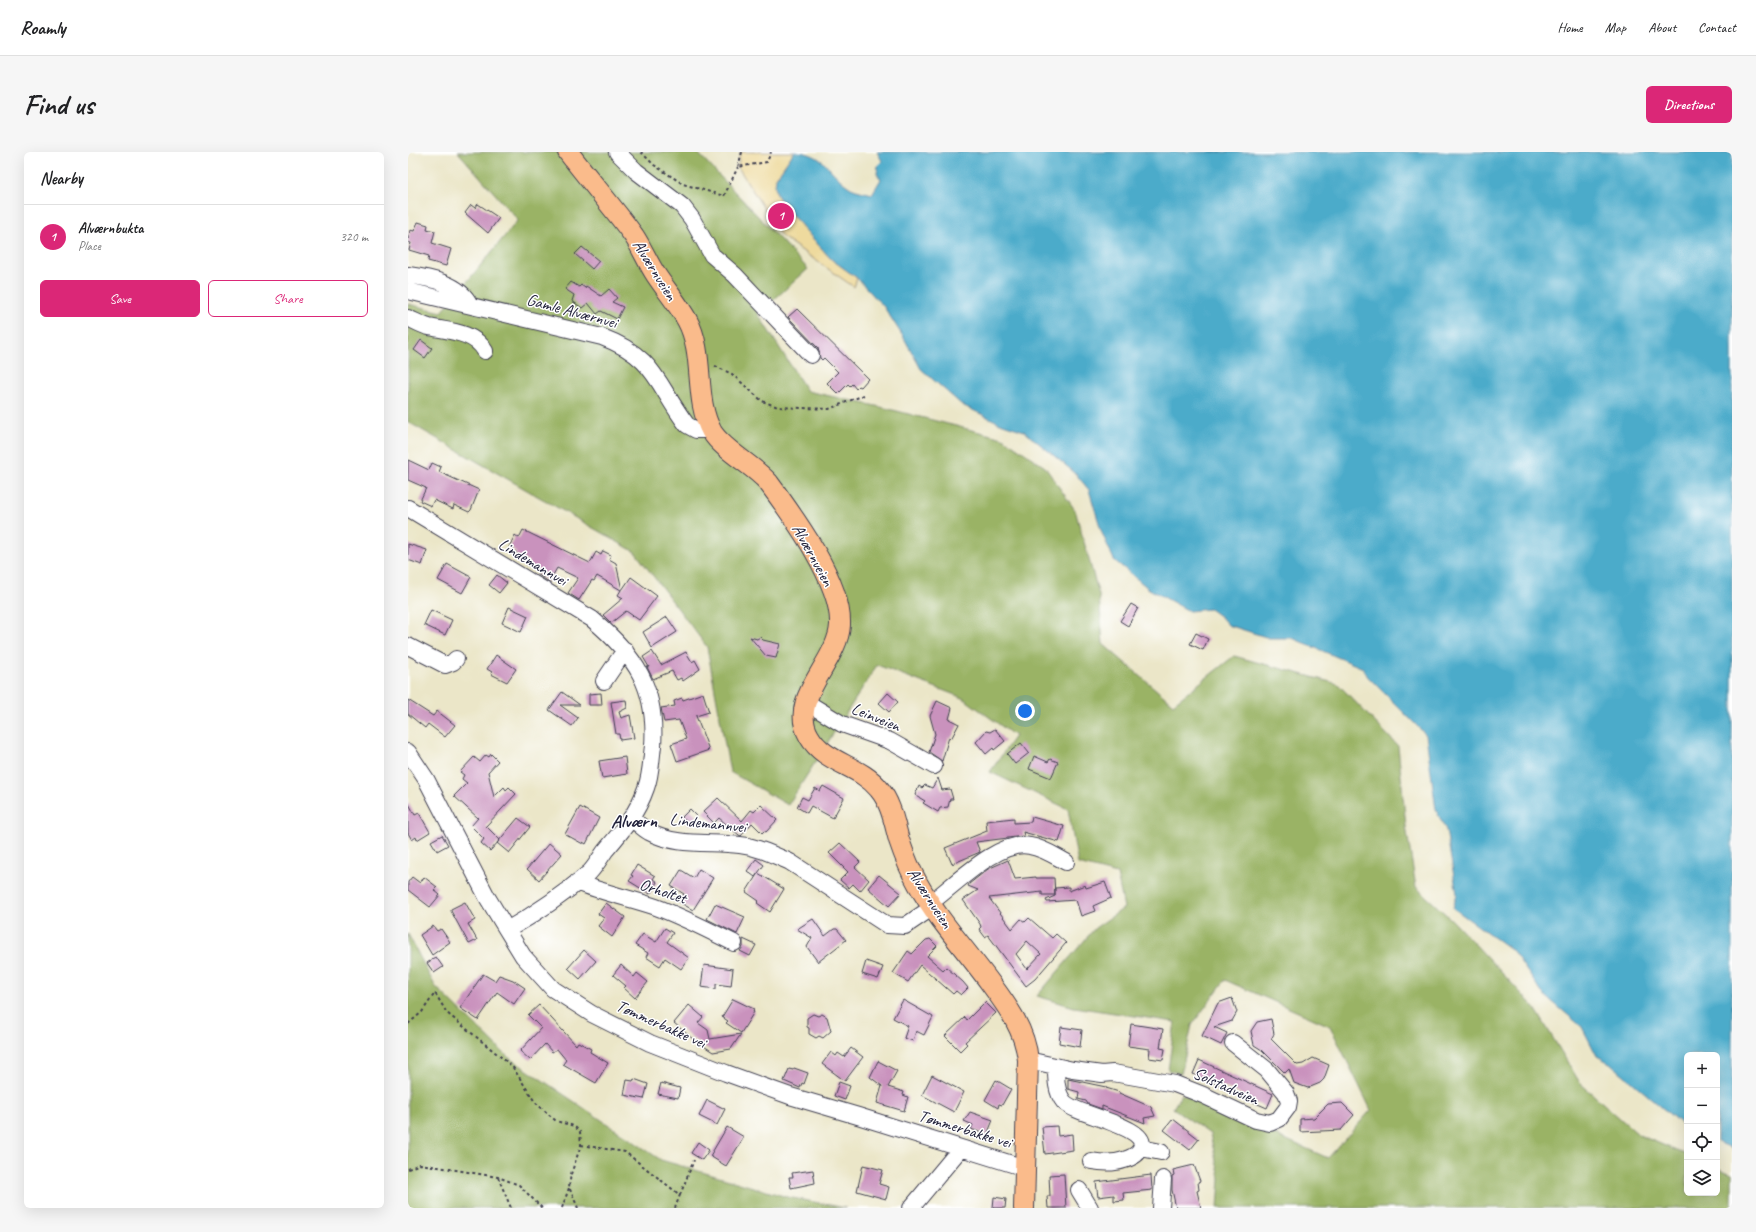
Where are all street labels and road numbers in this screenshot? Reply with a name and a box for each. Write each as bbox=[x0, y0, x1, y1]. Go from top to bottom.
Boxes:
street label: Alværnveien bbox=[628, 236, 683, 306]
street label: Gamle Alværnvei bbox=[525, 289, 621, 334]
street label: Alværnveien bbox=[787, 520, 839, 591]
street label: Lindemannvei bbox=[495, 533, 573, 592]
street label: Leinveien bbox=[848, 698, 905, 737]
street label: Lindemannvei bbox=[669, 809, 749, 838]
street label: Alværnveien bbox=[903, 864, 958, 933]
street label: Orholtet bbox=[637, 874, 691, 909]
street label: Tømmerbakke vei bbox=[613, 995, 711, 1054]
street label: Solstadveien bbox=[1190, 1062, 1263, 1110]
street label: Tømmerbakke vei bbox=[916, 1105, 1016, 1154]

